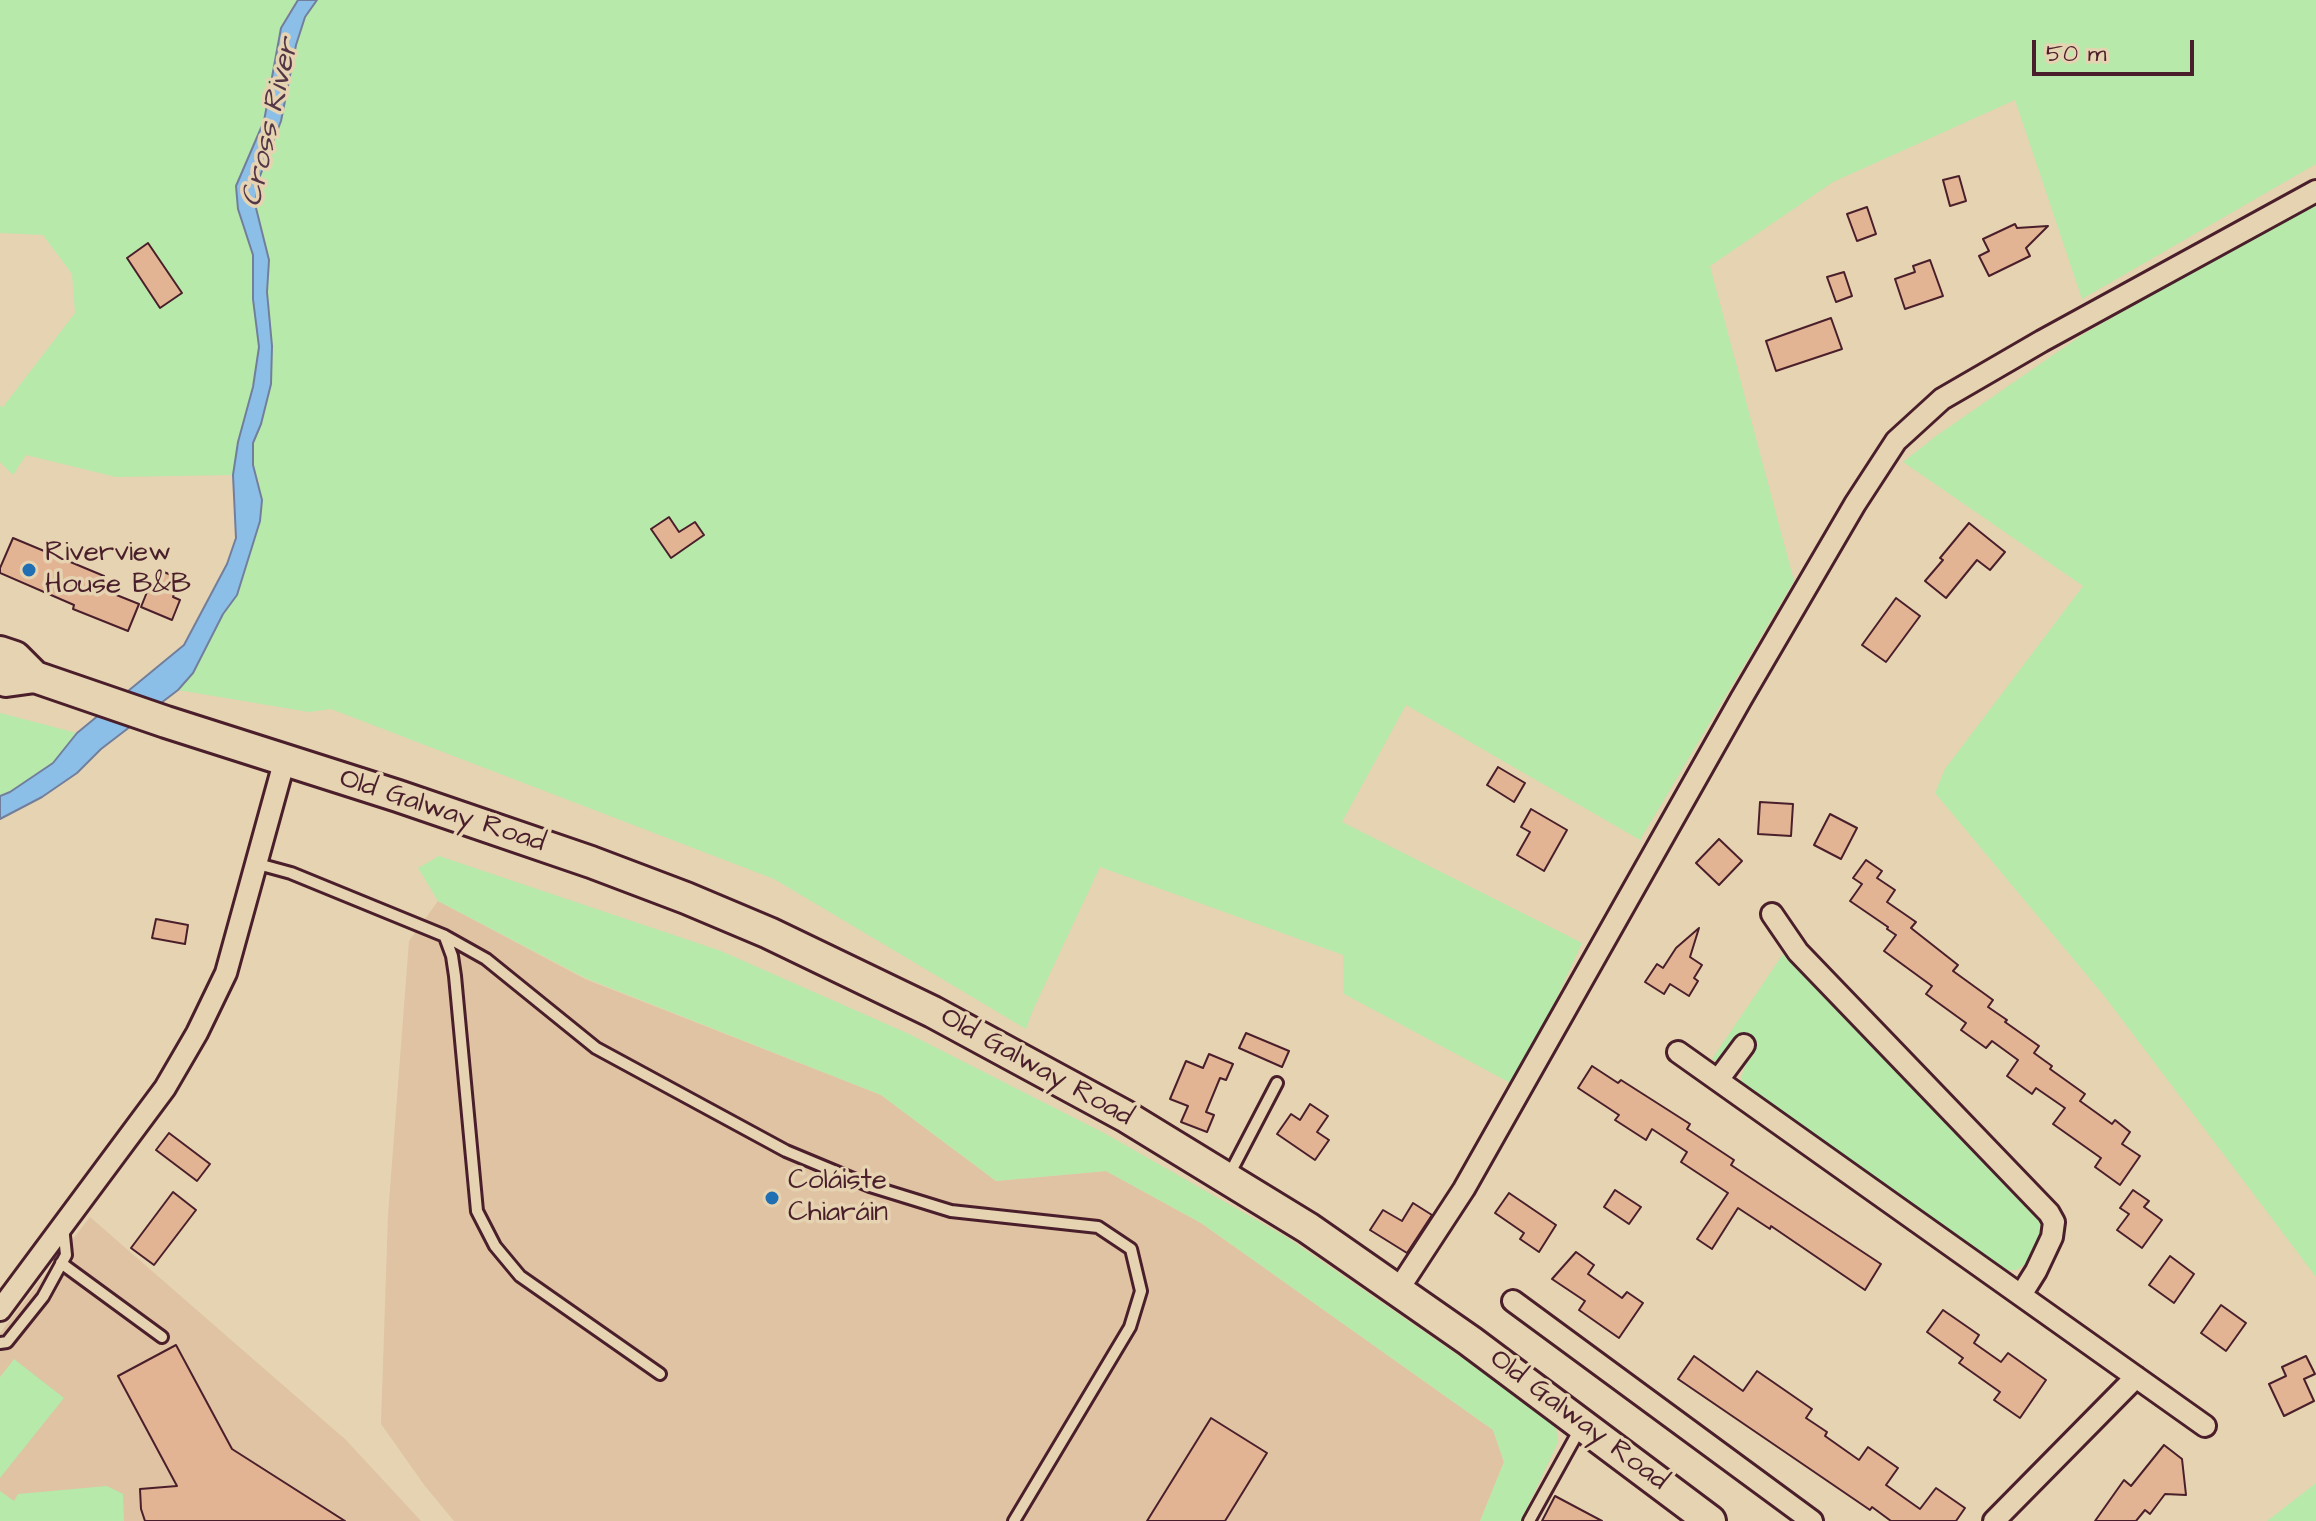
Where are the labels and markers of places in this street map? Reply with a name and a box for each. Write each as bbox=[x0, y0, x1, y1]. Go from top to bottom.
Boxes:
place label: Riverview House B&B bbox=[45, 537, 191, 603]
marker: Riverview House B&B bbox=[20, 561, 38, 579]
place label: Coláiste Chiaráin bbox=[788, 1165, 888, 1231]
marker: Coláiste Chiaráin bbox=[763, 1189, 781, 1207]

